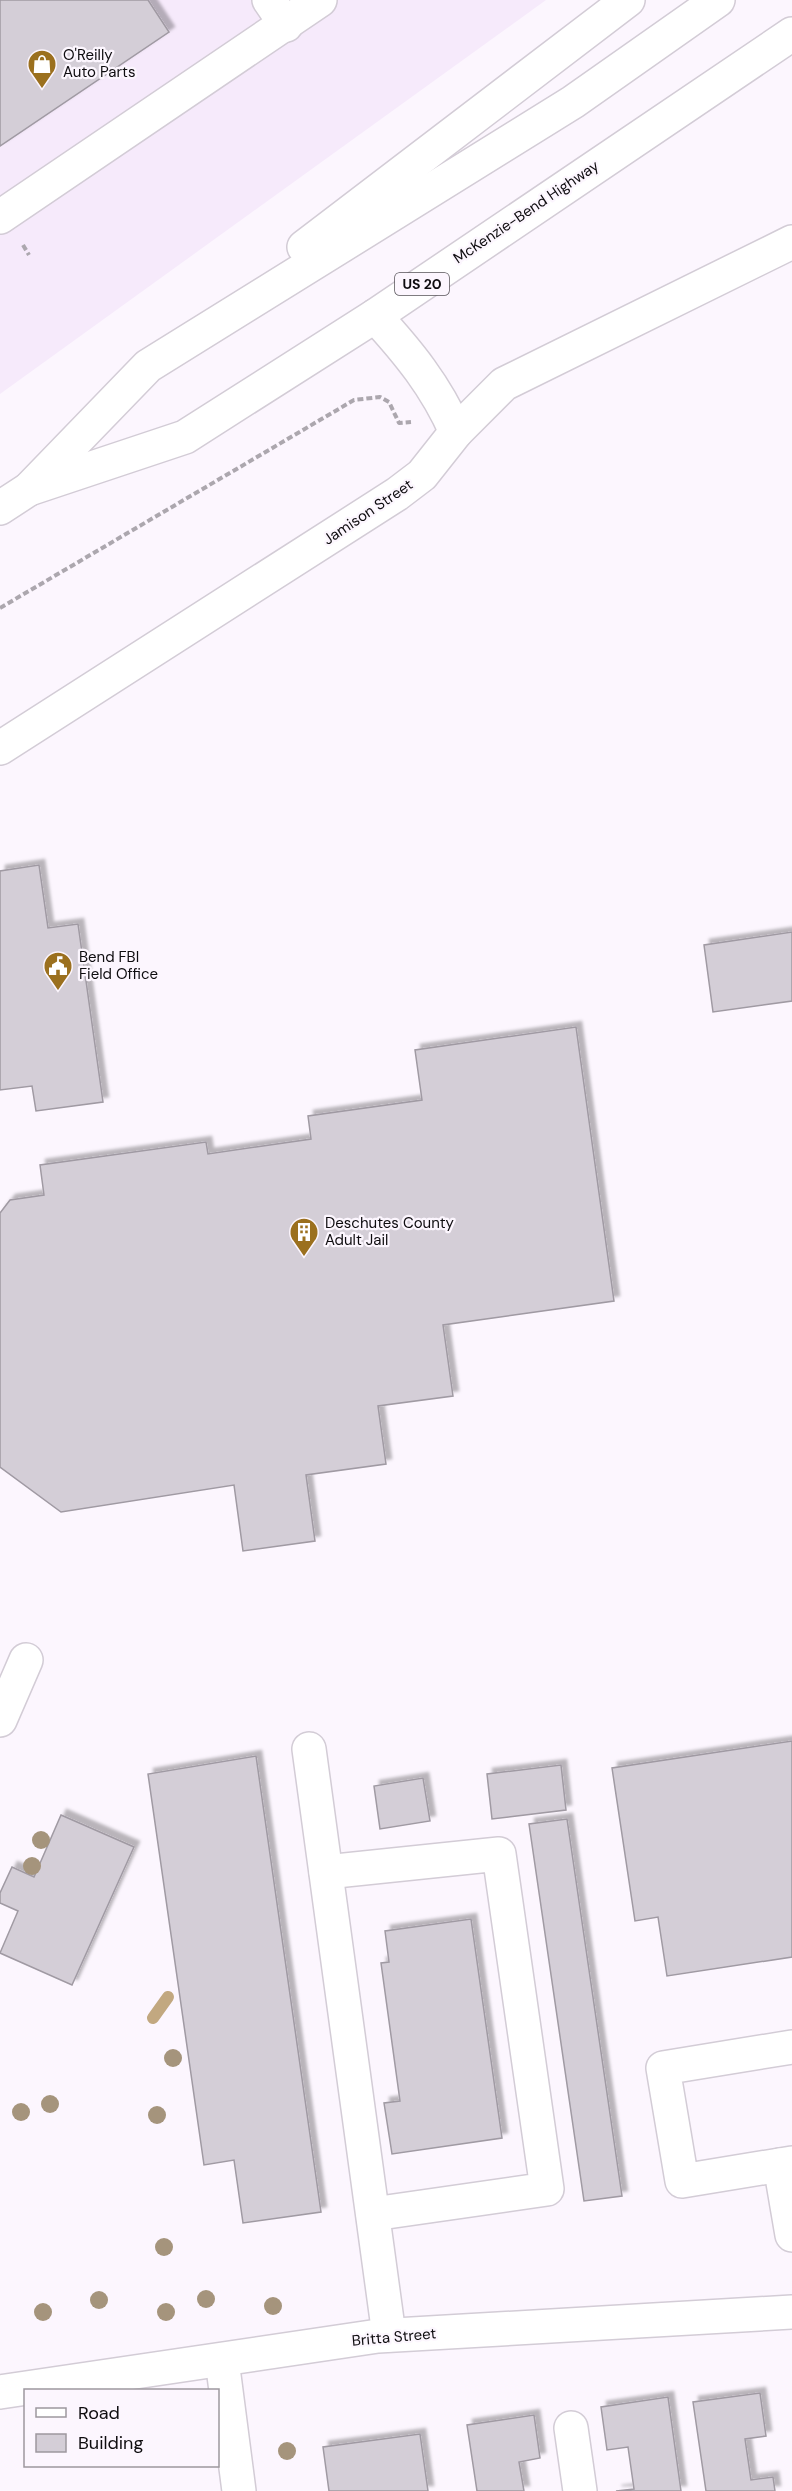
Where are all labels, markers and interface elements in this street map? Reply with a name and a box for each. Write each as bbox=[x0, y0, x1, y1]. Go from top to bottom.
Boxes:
place label: O'Reilly Auto Parts bbox=[63, 45, 135, 82]
shop icon: O'Reilly Auto Parts bbox=[26, 48, 58, 90]
street label: McKenzie-Bend Highway bbox=[449, 155, 603, 268]
road number: US 20 bbox=[395, 273, 449, 295]
street label: Jamison Street bbox=[319, 475, 417, 549]
place label: Bend FBI Field Office bbox=[79, 947, 158, 984]
public building icon: Bend FBI Field Office bbox=[42, 950, 74, 992]
place label: Deschutes County Adult Jail bbox=[325, 1213, 455, 1250]
building icon: Deschutes County Adult Jail bbox=[288, 1216, 320, 1258]
street label: Britta Street bbox=[351, 2323, 437, 2351]
legend bbox=[24, 2389, 219, 2467]
text: Road bbox=[78, 2401, 120, 2425]
text: Building bbox=[78, 2431, 143, 2455]

